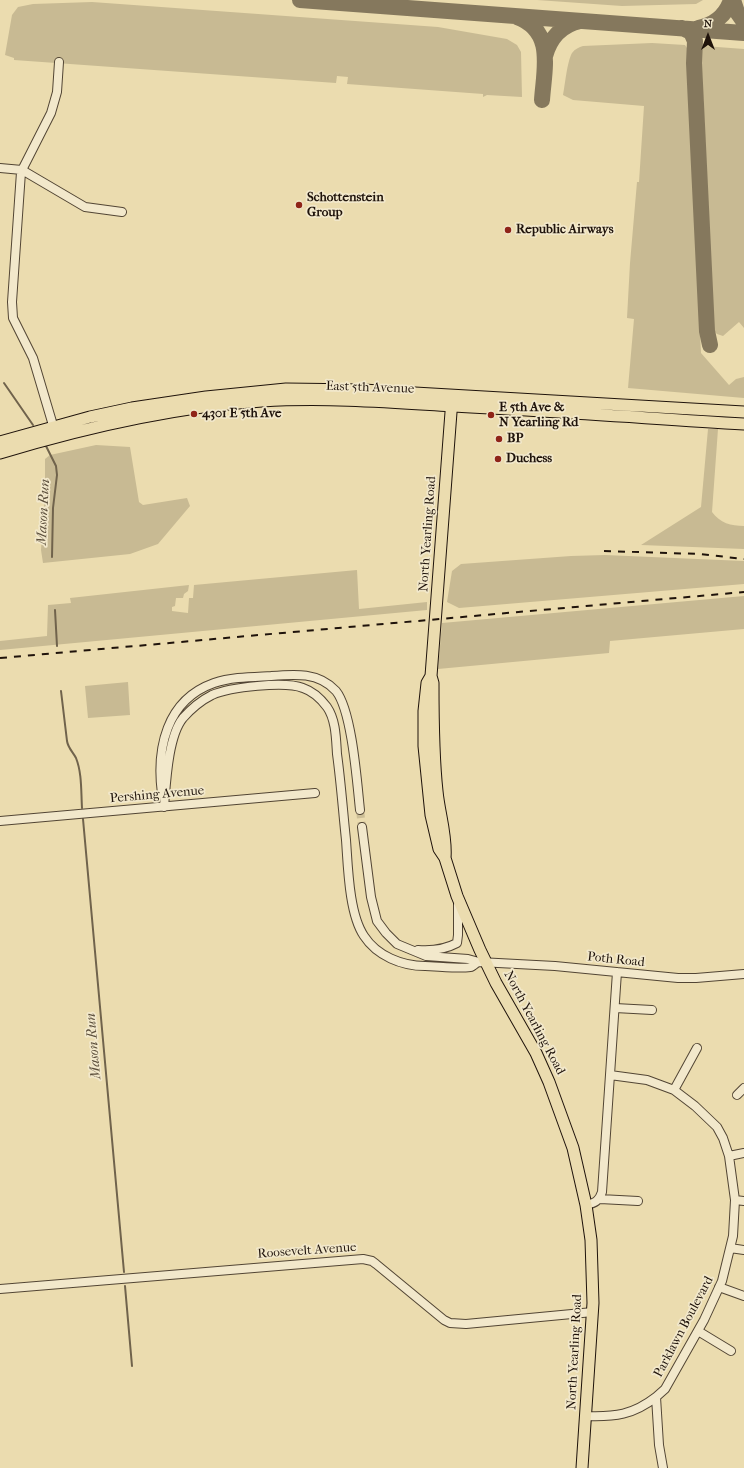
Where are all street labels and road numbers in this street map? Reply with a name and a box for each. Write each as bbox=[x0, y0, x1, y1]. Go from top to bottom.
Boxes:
street label: East 5th Avenue bbox=[326, 379, 414, 397]
street label: North Yearling Road bbox=[416, 476, 440, 592]
street label: Pershing Avenue bbox=[109, 783, 205, 807]
street label: Poth Road bbox=[586, 949, 646, 971]
street label: North Yearling Road bbox=[500, 968, 568, 1078]
street label: Roosevelt Avenue bbox=[257, 1240, 357, 1262]
street label: Parklawn Boulevard bbox=[651, 1274, 717, 1380]
street label: North Yearling Road bbox=[564, 1294, 586, 1410]

